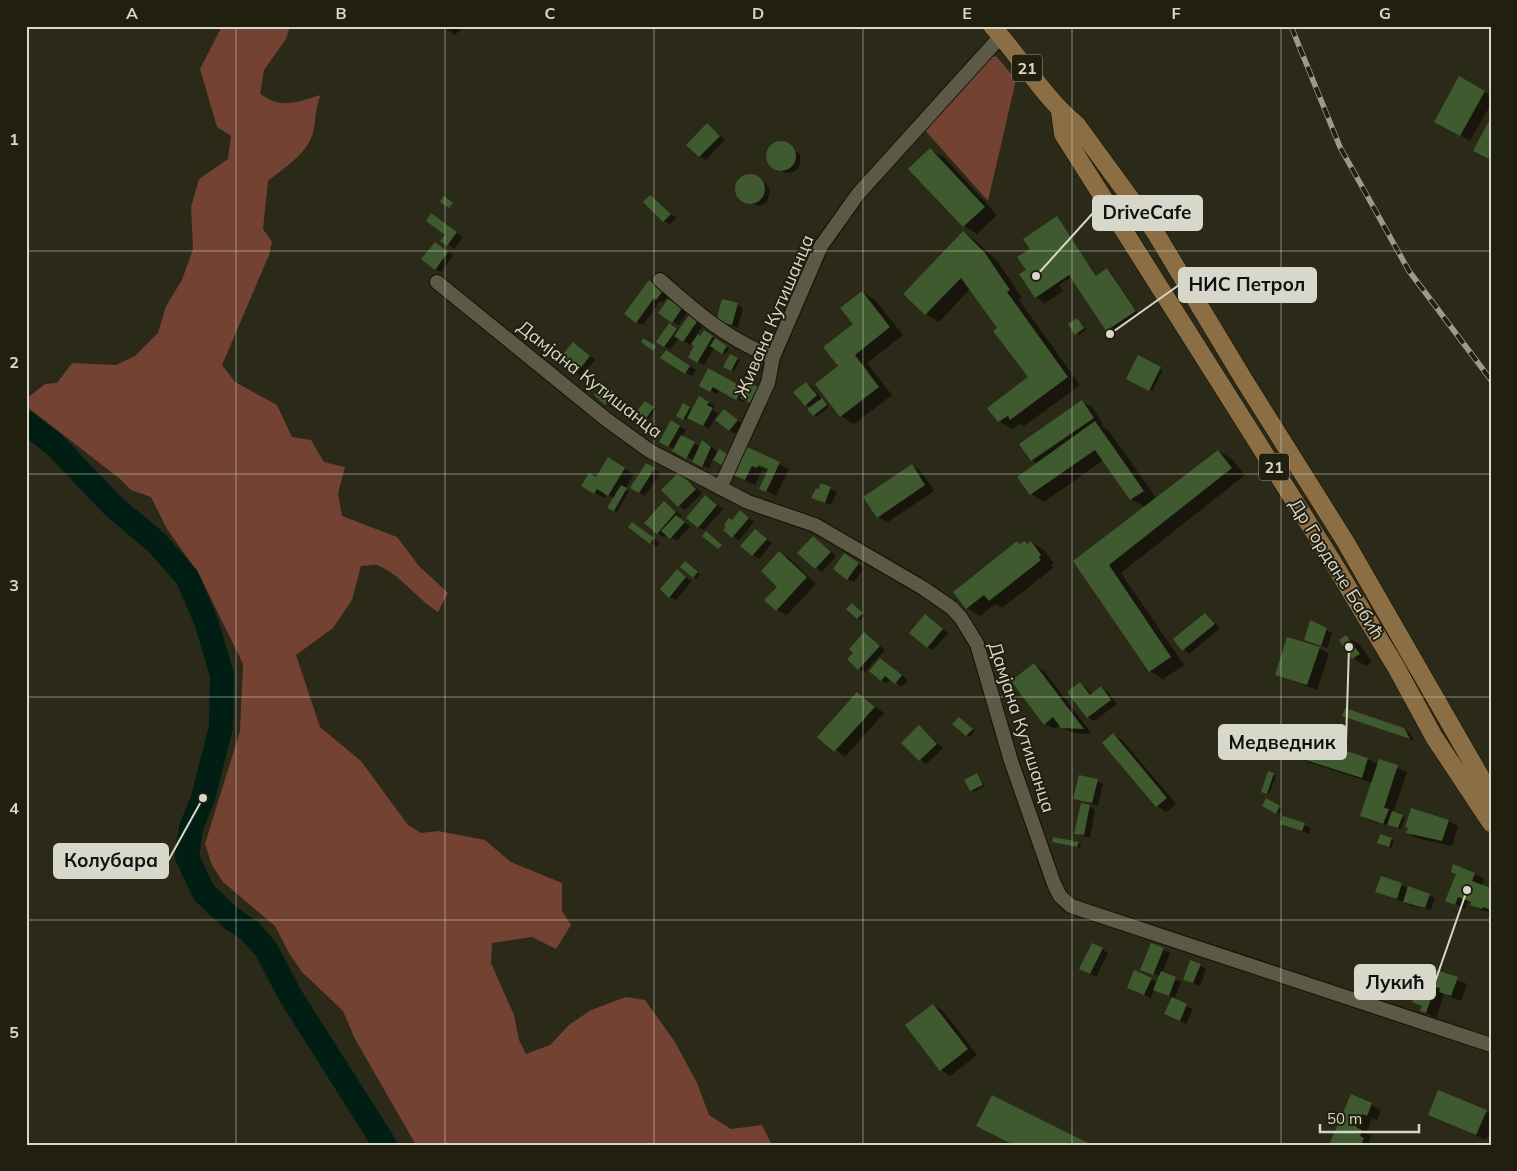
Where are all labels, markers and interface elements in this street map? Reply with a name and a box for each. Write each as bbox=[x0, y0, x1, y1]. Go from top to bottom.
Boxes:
text: A bbox=[126, 3, 138, 23]
text: B bbox=[335, 3, 347, 23]
text: C bbox=[545, 3, 556, 23]
text: D bbox=[752, 3, 764, 23]
text: E bbox=[962, 3, 972, 23]
text: F bbox=[1171, 3, 1181, 23]
text: G bbox=[1379, 3, 1391, 23]
road number: 21 bbox=[1012, 54, 1042, 82]
text: 1 bbox=[9, 129, 19, 149]
callout: DriveCafe bbox=[1093, 196, 1202, 230]
text: DriveCafe bbox=[1102, 200, 1192, 224]
street label: Живана Кутишанца bbox=[729, 231, 819, 401]
callout: НИС Петрол bbox=[1179, 268, 1316, 302]
text: НИС Петрол bbox=[1189, 272, 1305, 296]
street label: Дамјана Кутишанца bbox=[513, 315, 667, 443]
text: 2 bbox=[9, 352, 19, 372]
road number: 21 bbox=[1259, 454, 1289, 481]
street label: Др Гордане Бабић bbox=[1284, 494, 1390, 644]
text: 3 bbox=[9, 575, 19, 595]
street label: Дамјана Кутишанца bbox=[984, 639, 1060, 815]
callout: Медведник bbox=[1219, 725, 1346, 759]
text: Медведник bbox=[1228, 730, 1336, 754]
text: 4 bbox=[9, 798, 19, 818]
callout: Колубара bbox=[54, 844, 168, 878]
text: Колубара bbox=[64, 848, 158, 872]
callout: Лукић bbox=[1355, 965, 1435, 999]
text: Лукић bbox=[1365, 970, 1425, 994]
text: 5 bbox=[9, 1022, 19, 1042]
scale bar bbox=[1320, 1101, 1418, 1133]
text: 50 m bbox=[1327, 1109, 1362, 1128]

